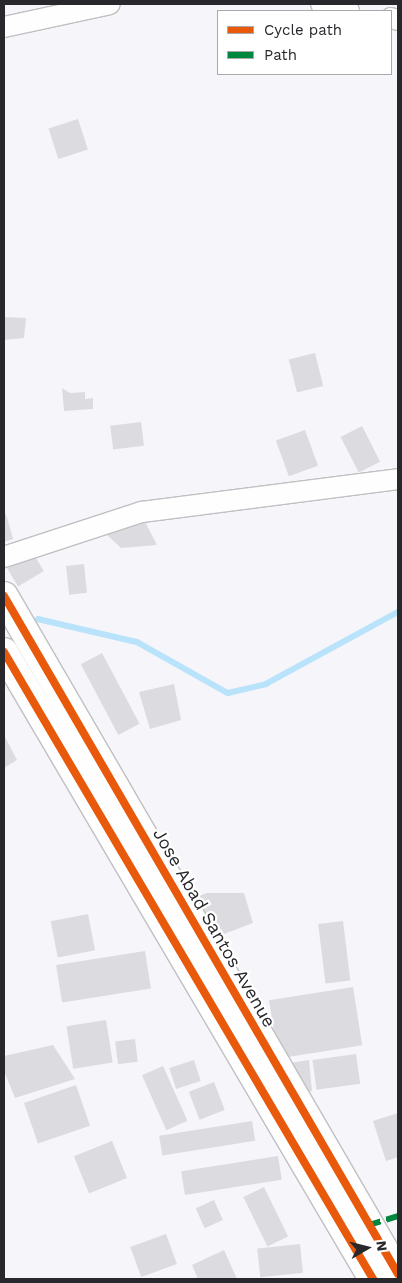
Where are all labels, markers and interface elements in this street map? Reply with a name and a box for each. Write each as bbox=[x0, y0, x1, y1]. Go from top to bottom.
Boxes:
legend bbox=[217, 10, 392, 75]
text: Cycle path bbox=[264, 21, 342, 39]
text: Path bbox=[264, 46, 297, 64]
street label: Jose Abad Santos Avenue bbox=[148, 824, 280, 1032]
north arrow bbox=[342, 1223, 392, 1273]
text: N bbox=[373, 1240, 390, 1252]

